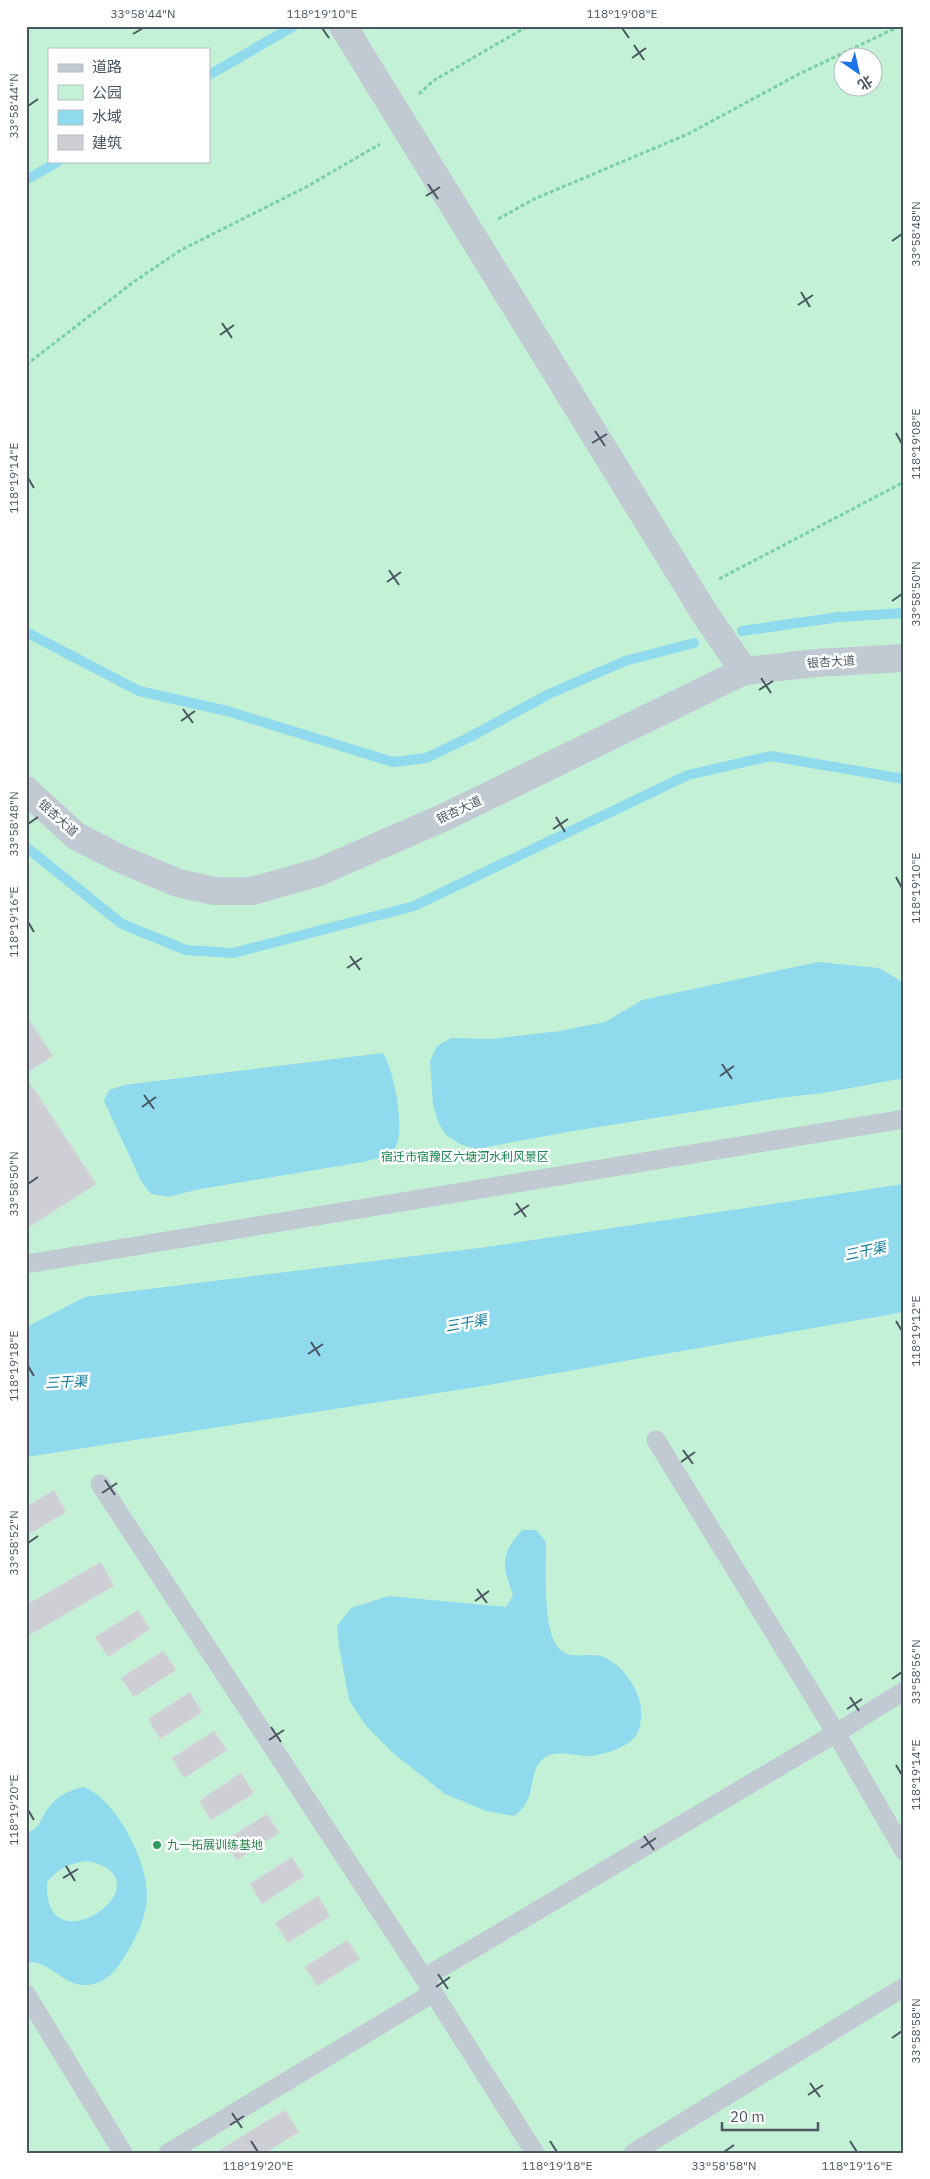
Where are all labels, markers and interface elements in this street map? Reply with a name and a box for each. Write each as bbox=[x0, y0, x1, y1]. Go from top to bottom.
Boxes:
text: 33°58'44"N bbox=[110, 6, 176, 21]
text: 118°19'10"E bbox=[287, 6, 357, 21]
text: 118°19'08"E bbox=[587, 6, 657, 21]
legend bbox=[48, 48, 210, 162]
north arrow bbox=[832, 48, 882, 98]
text: 道路 bbox=[92, 57, 122, 76]
text: 北 bbox=[854, 71, 876, 94]
text: 33°58'44"N bbox=[6, 73, 21, 139]
text: 公园 bbox=[92, 83, 122, 102]
text: 水域 bbox=[92, 107, 122, 126]
text: 建筑 bbox=[92, 133, 122, 152]
text: 33°58'48"N bbox=[908, 201, 923, 267]
text: 118°19'08"E bbox=[908, 409, 923, 479]
text: 118°19'14"E bbox=[6, 443, 21, 513]
text: 33°58'50"N bbox=[908, 561, 923, 627]
street label: 银杏大道 bbox=[806, 652, 855, 671]
text: 33°58'48"N bbox=[6, 791, 21, 857]
street label: 银杏大道 bbox=[434, 793, 484, 826]
street label: 银杏大道 bbox=[35, 796, 81, 839]
text: 118°19'10"E bbox=[908, 853, 923, 923]
text: 118°19'16"E bbox=[6, 887, 21, 957]
park label: 宿迁市宿豫区六塘河水利风景区 bbox=[381, 1149, 549, 1164]
text: 33°58'50"N bbox=[6, 1151, 21, 1217]
water label: 三干渠 bbox=[843, 1237, 889, 1264]
text: 118°19'12"E bbox=[908, 1296, 923, 1366]
water label: 三干渠 bbox=[444, 1310, 490, 1336]
text: 118°19'18"E bbox=[6, 1331, 21, 1401]
water label: 三干渠 bbox=[45, 1372, 89, 1392]
text: 33°58'52"N bbox=[6, 1510, 21, 1576]
text: 33°58'56"N bbox=[908, 1639, 923, 1705]
text: 118°19'14"E bbox=[908, 1740, 923, 1810]
text: 118°19'20"E bbox=[6, 1775, 21, 1845]
place label: 九一拓展训练基地 bbox=[167, 1837, 263, 1852]
marker: 九一拓展训练基地 bbox=[151, 1839, 163, 1851]
text: 33°58'58"N bbox=[908, 1998, 923, 2064]
scale bar bbox=[722, 2099, 819, 2131]
text: 20 m bbox=[730, 2107, 765, 2126]
text: 118°19'20"E bbox=[223, 2158, 293, 2173]
text: 118°19'18"E bbox=[522, 2158, 592, 2173]
text: 33°58'58"N bbox=[691, 2158, 757, 2173]
text: 118°19'16"E bbox=[822, 2158, 892, 2173]

